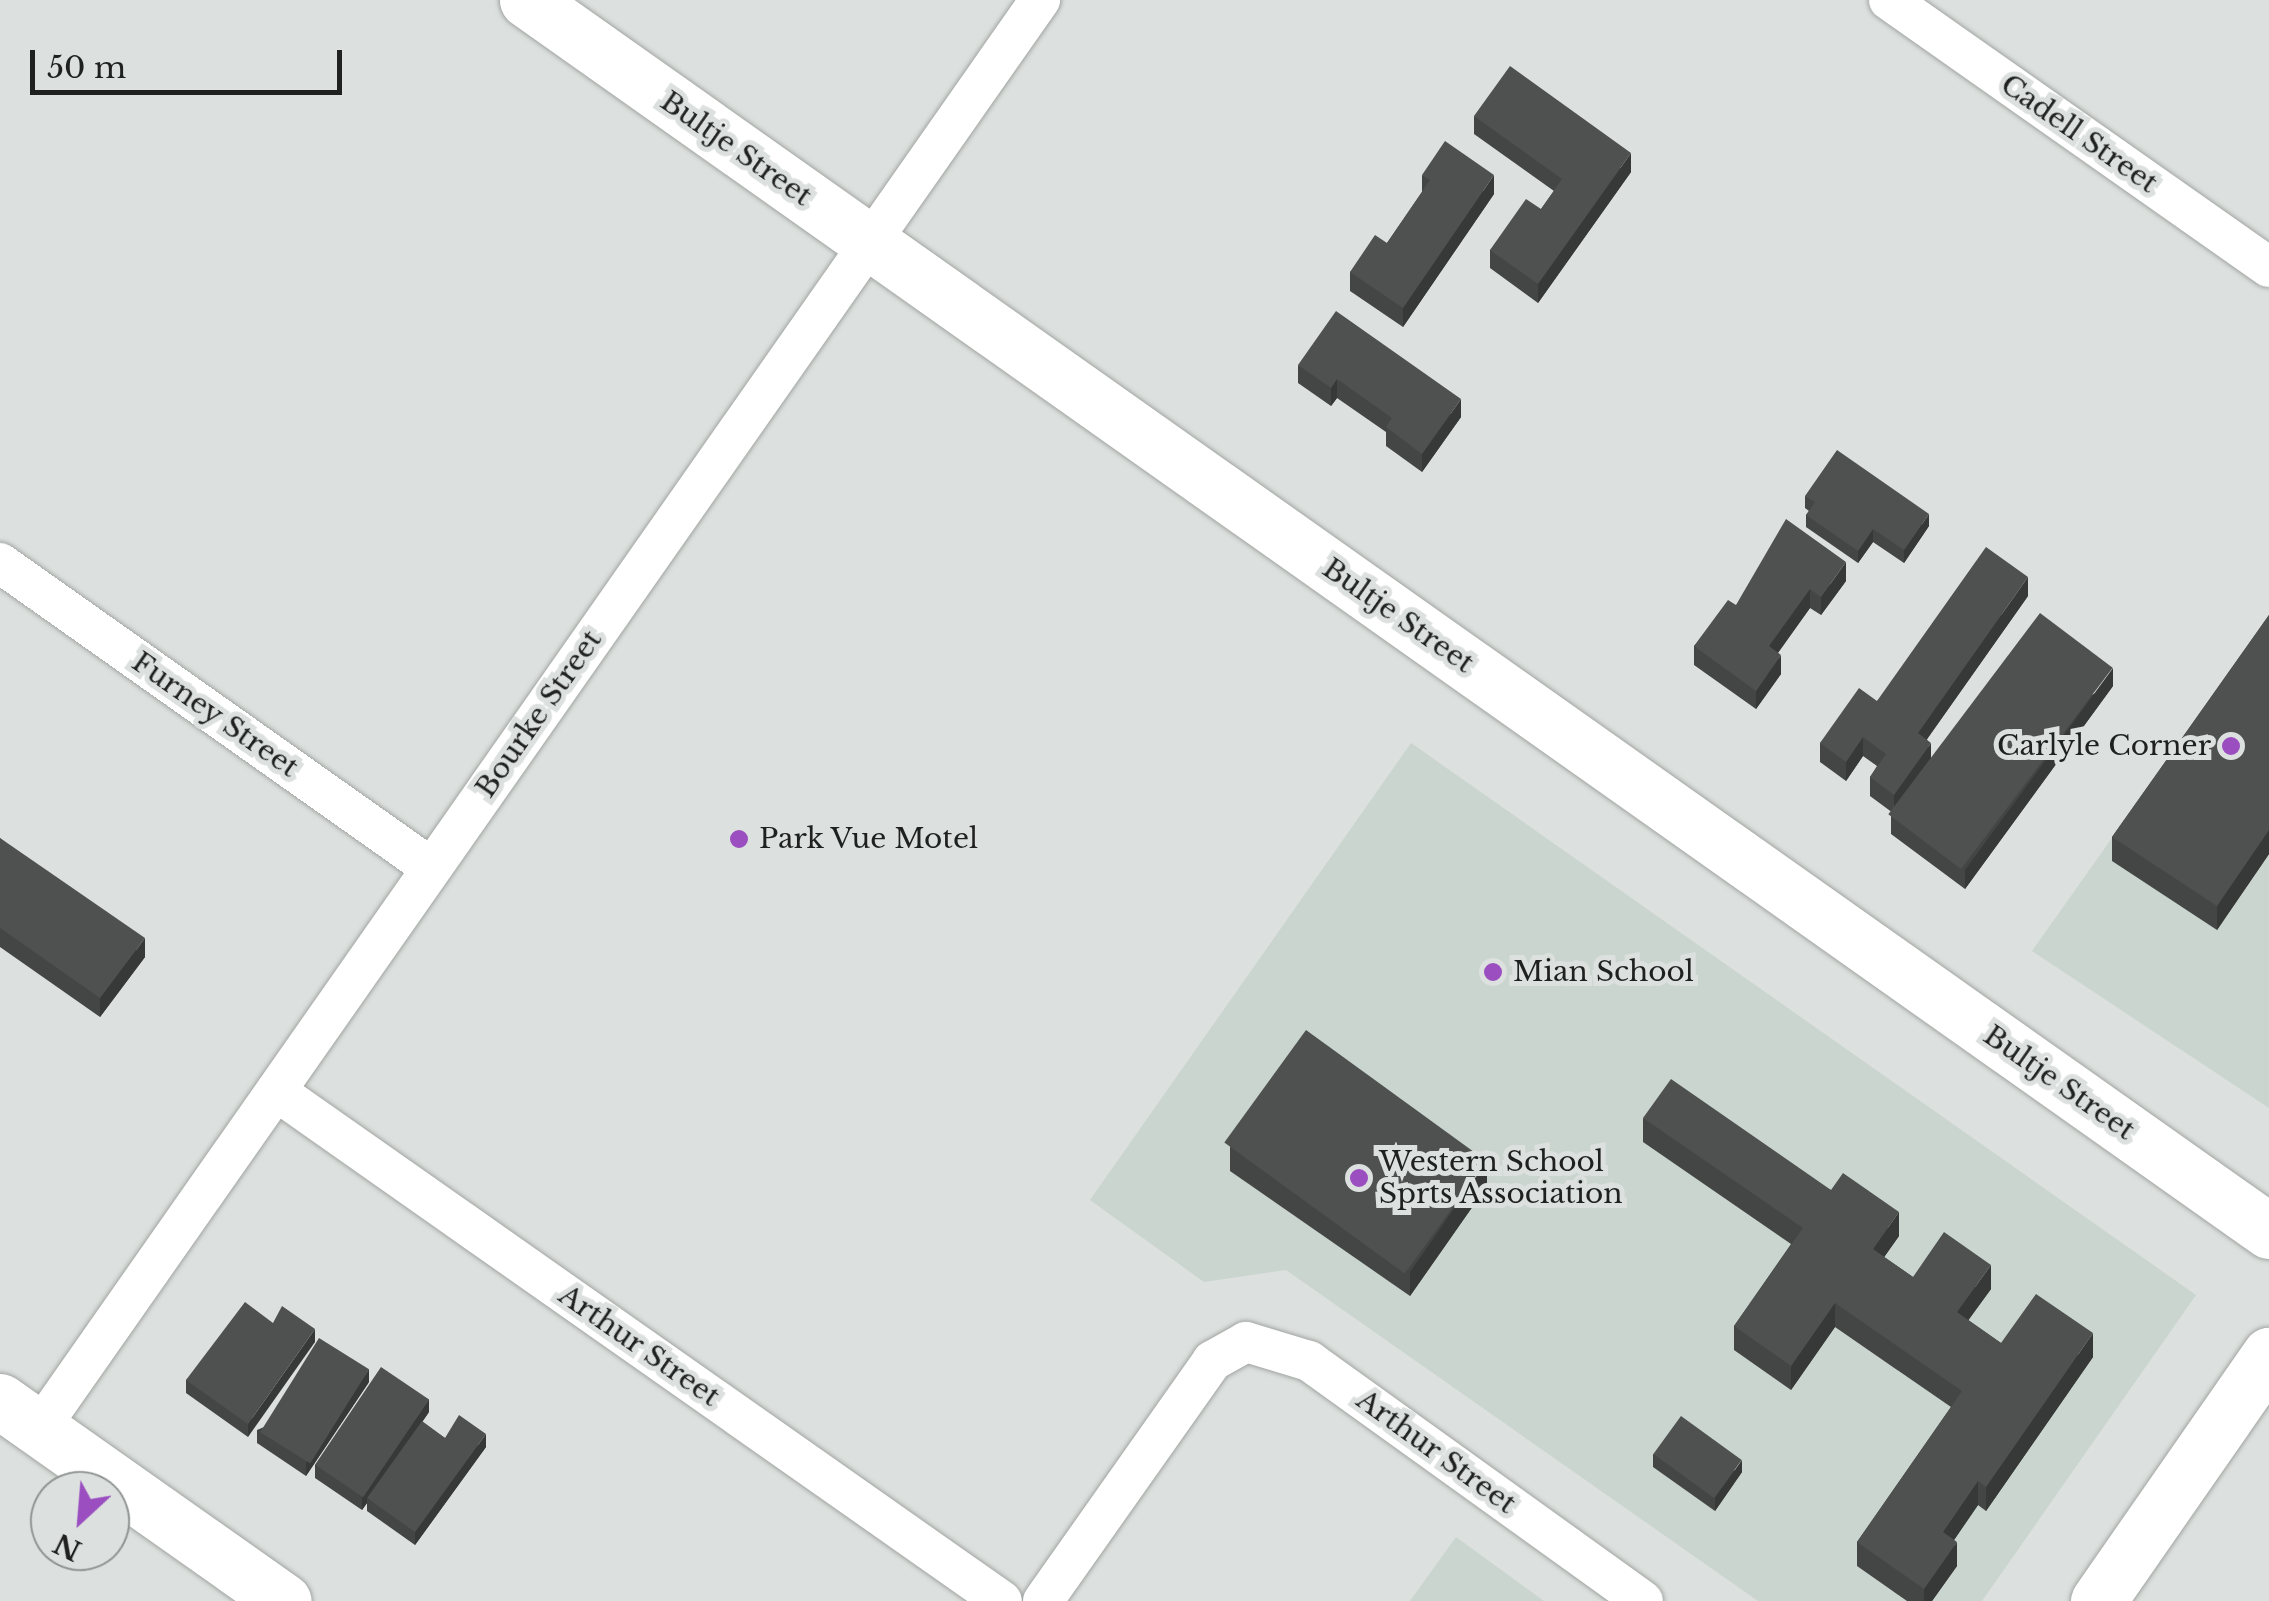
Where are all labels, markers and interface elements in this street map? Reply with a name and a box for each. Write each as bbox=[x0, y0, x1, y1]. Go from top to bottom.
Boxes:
scale bar bbox=[35, 30, 348, 92]
text: 50 m bbox=[47, 49, 126, 86]
street label: Cadell Street bbox=[1994, 68, 2164, 200]
street label: Bultje Street bbox=[654, 85, 818, 213]
street label: Bultje Street bbox=[1316, 552, 1480, 680]
street label: Bourke Street bbox=[469, 624, 609, 804]
street label: Furney Street bbox=[125, 645, 305, 785]
place label: Carlyle Corner bbox=[1997, 729, 2211, 763]
marker: Carlyle Corner bbox=[2220, 735, 2242, 757]
place label: Park Vue Motel bbox=[759, 822, 980, 856]
marker: Park Vue Motel bbox=[728, 828, 750, 850]
place label: Mian School bbox=[1513, 955, 1694, 989]
marker: Mian School bbox=[1482, 961, 1504, 983]
street label: Bultje Street bbox=[1977, 1019, 2141, 1147]
place label: Western School Sprts Association bbox=[1379, 1145, 1624, 1211]
marker: Western School Sprts Association bbox=[1348, 1167, 1370, 1189]
street label: Arthur Street bbox=[552, 1278, 726, 1414]
street label: Arthur Street bbox=[1350, 1383, 1522, 1521]
north arrow bbox=[30, 1471, 130, 1571]
text: N bbox=[48, 1525, 87, 1568]

